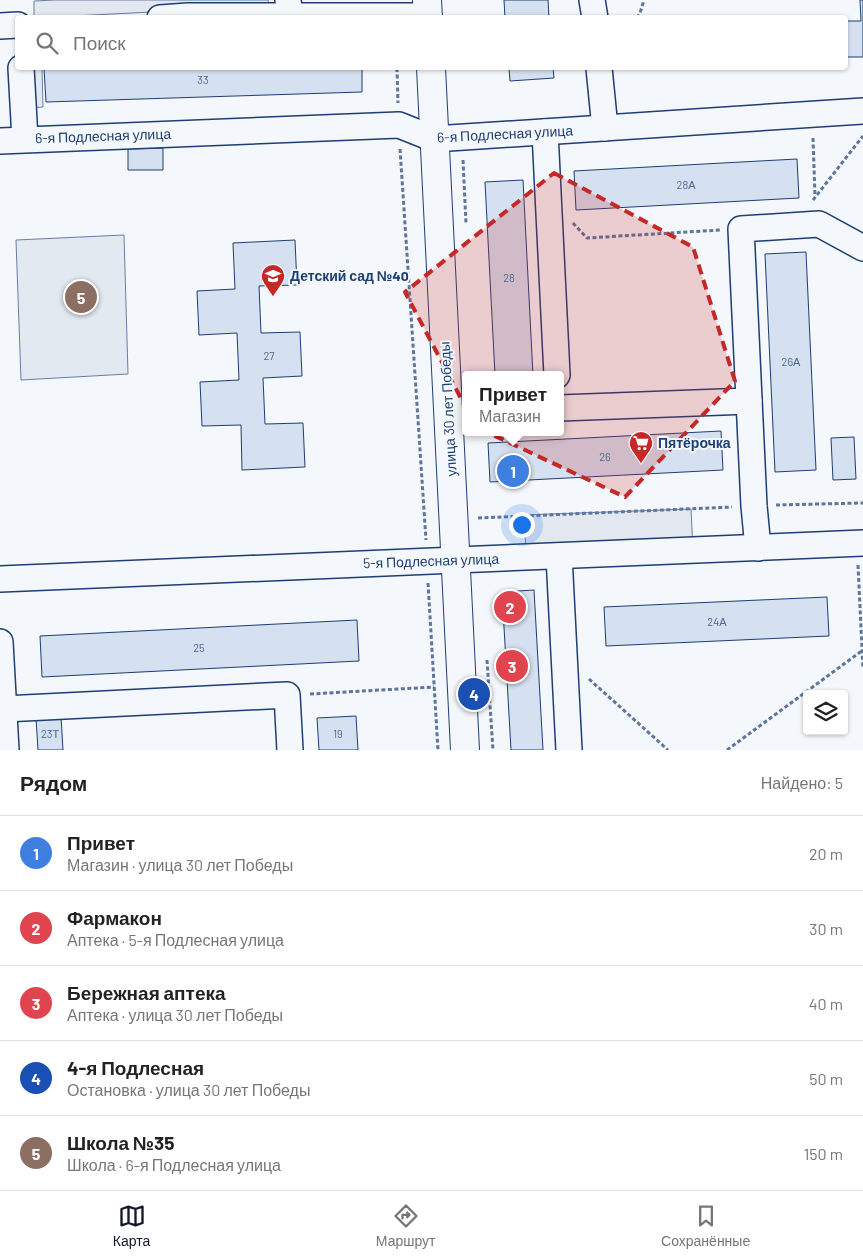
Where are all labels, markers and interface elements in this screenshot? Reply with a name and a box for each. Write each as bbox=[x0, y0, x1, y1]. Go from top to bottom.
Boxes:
search box bbox=[15, 15, 848, 70]
icon: search bbox=[33, 29, 61, 57]
text: Поиск bbox=[73, 31, 126, 54]
house number: 33 bbox=[197, 73, 209, 86]
street label: 6-я Подлесная улица bbox=[437, 121, 574, 146]
street label: 6-я Подлесная улица bbox=[35, 125, 172, 146]
house number: 28А bbox=[677, 178, 696, 191]
school or university icon: Детский сад №40 bbox=[260, 263, 286, 297]
place label: Детский сад №40 bbox=[290, 267, 409, 284]
house number: 28 bbox=[503, 271, 515, 284]
pin: 5 bbox=[65, 278, 97, 316]
street label: улица 30 лет Победы bbox=[435, 341, 460, 477]
house number: 27 bbox=[263, 349, 275, 362]
house number: 26А bbox=[782, 355, 801, 368]
popup bbox=[462, 371, 564, 436]
text: Привет bbox=[479, 382, 547, 405]
text: Магазин bbox=[479, 406, 541, 425]
supermarket icon: Пятёрочка bbox=[628, 430, 654, 464]
place label: Пятёрочка bbox=[658, 434, 731, 451]
house number: 26 bbox=[599, 450, 611, 463]
pin: 1 bbox=[497, 452, 529, 490]
your location bbox=[509, 512, 535, 538]
street label: 5-я Подлесная улица bbox=[363, 550, 500, 571]
pin: 2 bbox=[494, 588, 526, 626]
house number: 24А bbox=[707, 615, 727, 628]
house number: 25 bbox=[193, 641, 205, 654]
pin: 3 bbox=[496, 647, 528, 685]
pin: 4 bbox=[458, 675, 490, 713]
map controls bbox=[803, 690, 848, 735]
button: layers bbox=[803, 690, 848, 735]
house number: 23Т bbox=[41, 727, 59, 740]
house number: 19 bbox=[333, 727, 343, 740]
text: Рядом bbox=[20, 770, 87, 795]
text: Найдено: 5 bbox=[761, 773, 843, 792]
text: Привет bbox=[67, 831, 135, 854]
text: 1 bbox=[33, 844, 39, 863]
text: 20 m bbox=[809, 844, 843, 863]
text: Магазин · улица 30 лет Победы bbox=[67, 855, 293, 874]
text: Фармакон bbox=[67, 906, 162, 929]
text: 2 bbox=[32, 919, 40, 938]
text: 30 m bbox=[809, 919, 843, 938]
text: Аптека · 5-я Подлесная улица bbox=[67, 930, 284, 949]
text: Бережная аптека bbox=[67, 981, 226, 1004]
text: 3 bbox=[32, 994, 40, 1013]
text: 40 m bbox=[809, 994, 843, 1013]
text: Аптека · улица 30 лет Победы bbox=[67, 1005, 283, 1024]
text: 4-я Подлесная bbox=[67, 1056, 204, 1079]
text: 4 bbox=[31, 1069, 41, 1088]
text: 50 m bbox=[809, 1069, 843, 1088]
text: Остановка · улица 30 лет Победы bbox=[67, 1080, 310, 1099]
text: Школа №35 bbox=[67, 1131, 175, 1154]
text: 5 bbox=[32, 1144, 40, 1163]
text: 150 m bbox=[804, 1144, 843, 1163]
text: Школа · 6-я Подлесная улица bbox=[67, 1155, 281, 1174]
tab: Карта bbox=[113, 1202, 150, 1249]
tab: Маршрут bbox=[376, 1202, 435, 1249]
tab: Сохранённые bbox=[661, 1202, 750, 1249]

